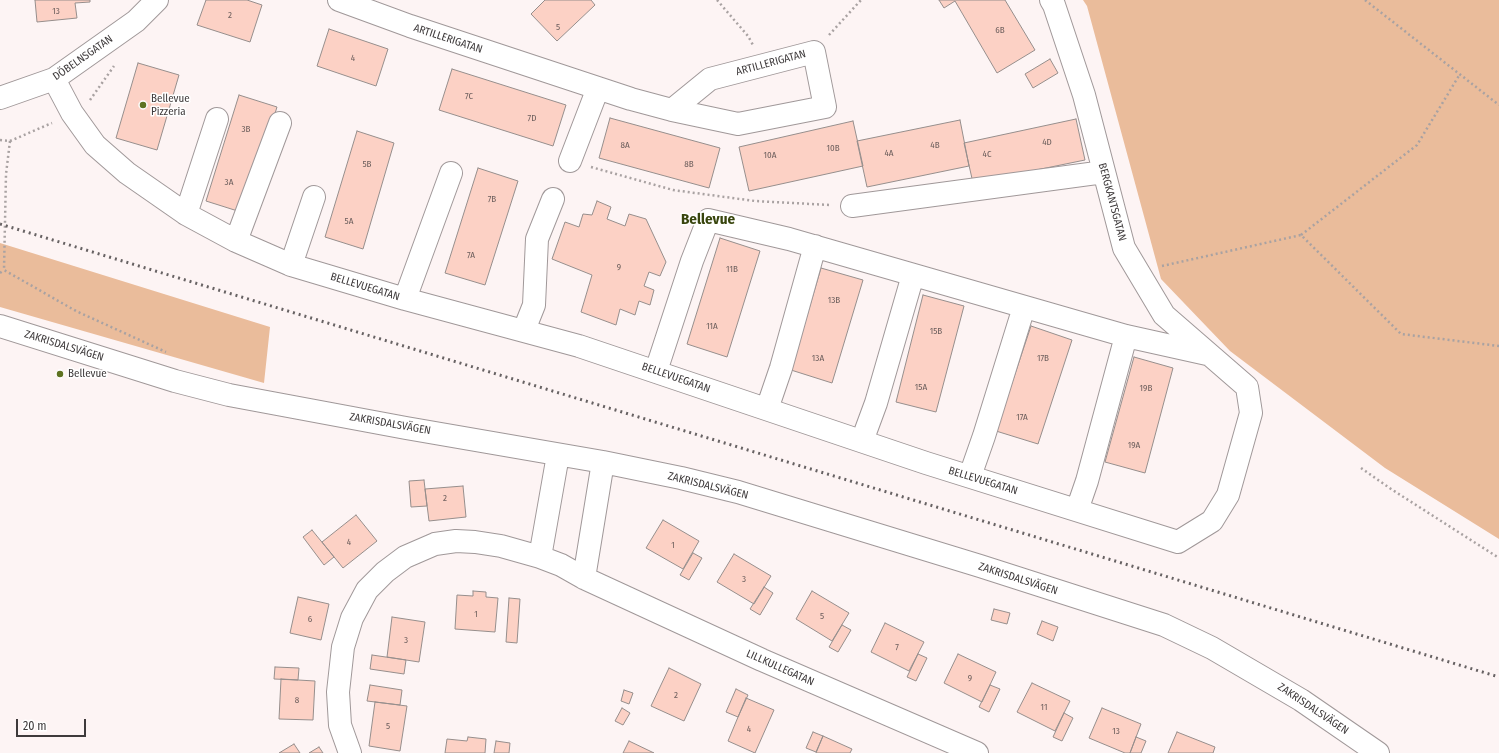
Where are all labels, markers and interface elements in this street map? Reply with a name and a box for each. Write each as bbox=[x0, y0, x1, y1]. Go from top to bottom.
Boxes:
house number: 13 bbox=[52, 6, 60, 16]
house number: 2 bbox=[228, 10, 232, 20]
street label: ARTILLERIGATAN bbox=[412, 22, 484, 56]
house number: 5 bbox=[556, 22, 560, 32]
house number: 6B bbox=[995, 25, 1005, 35]
street label: DÖBELNSGATAN bbox=[51, 33, 115, 83]
street label: ARTILLERIGATAN bbox=[735, 47, 807, 79]
house number: 4 bbox=[351, 53, 355, 63]
house number: 7C bbox=[465, 91, 473, 101]
place label: Bellevue Pizzeria bbox=[151, 92, 190, 118]
marker: Bellevue Pizzeria bbox=[138, 100, 148, 110]
house number: 7D bbox=[528, 113, 536, 123]
house number: 3B bbox=[242, 124, 250, 134]
house number: 4D bbox=[1042, 137, 1052, 147]
house number: 8A bbox=[620, 140, 630, 150]
house number: 4B bbox=[930, 140, 940, 150]
house number: 10B bbox=[826, 143, 840, 153]
house number: 4A bbox=[884, 148, 894, 158]
house number: 4C bbox=[983, 149, 991, 159]
house number: 10A bbox=[764, 150, 776, 160]
house number: 5B bbox=[362, 159, 372, 169]
house number: 8B bbox=[684, 159, 694, 169]
street label: BERGKANTSGATAN bbox=[1095, 161, 1129, 243]
house number: 3A bbox=[225, 177, 233, 187]
house number: 7B bbox=[488, 194, 496, 204]
district label: Bellevue bbox=[681, 211, 735, 229]
house number: 5A bbox=[345, 216, 353, 226]
house number: 7A bbox=[467, 250, 475, 260]
house number: 9 bbox=[617, 262, 621, 272]
house number: 11B bbox=[726, 264, 738, 274]
street label: BELLEVUEGATAN bbox=[329, 270, 401, 304]
house number: 13B bbox=[828, 295, 840, 305]
house number: 11A bbox=[706, 321, 718, 331]
house number: 15B bbox=[930, 326, 942, 336]
street label: ZAKRISDALSVÄGEN bbox=[23, 328, 105, 364]
house number: 13A bbox=[812, 353, 824, 363]
house number: 17B bbox=[1037, 353, 1049, 363]
street label: BELLEVUEGATAN bbox=[640, 360, 712, 396]
place label: Bellevue bbox=[68, 367, 107, 381]
marker: Bellevue bbox=[55, 369, 65, 379]
house number: 15A bbox=[915, 382, 927, 392]
house number: 19B bbox=[1140, 383, 1152, 393]
street label: ZAKRISDALSVÄGEN bbox=[348, 410, 432, 438]
house number: 17A bbox=[1016, 412, 1028, 422]
house number: 19A bbox=[1128, 440, 1140, 450]
street label: BELLEVUEGATAN bbox=[947, 464, 1019, 498]
street label: ZAKRISDALSVÄGEN bbox=[666, 470, 750, 502]
house number: 2 bbox=[443, 493, 447, 503]
house number: 4 bbox=[347, 537, 351, 547]
house number: 1 bbox=[671, 540, 675, 550]
street label: ZAKRISDALSVÄGEN bbox=[977, 560, 1059, 598]
house number: 3 bbox=[742, 574, 746, 584]
house number: 1 bbox=[474, 609, 478, 619]
house number: 5 bbox=[820, 611, 824, 621]
house number: 6 bbox=[308, 614, 312, 624]
house number: 3 bbox=[404, 635, 408, 645]
house number: 7 bbox=[895, 642, 899, 652]
street label: LILLKULLEGATAN bbox=[744, 647, 816, 689]
house number: 9 bbox=[968, 673, 972, 683]
street label: ZAKRISDALSVÄGEN bbox=[1275, 680, 1351, 738]
house number: 2 bbox=[674, 690, 678, 700]
house number: 8 bbox=[295, 695, 299, 705]
house number: 11 bbox=[1041, 702, 1047, 712]
scale bar bbox=[18, 711, 88, 737]
text: 20 m bbox=[23, 719, 47, 733]
house number: 5 bbox=[386, 721, 390, 731]
house number: 4 bbox=[747, 724, 751, 734]
house number: 13 bbox=[1112, 726, 1120, 736]

